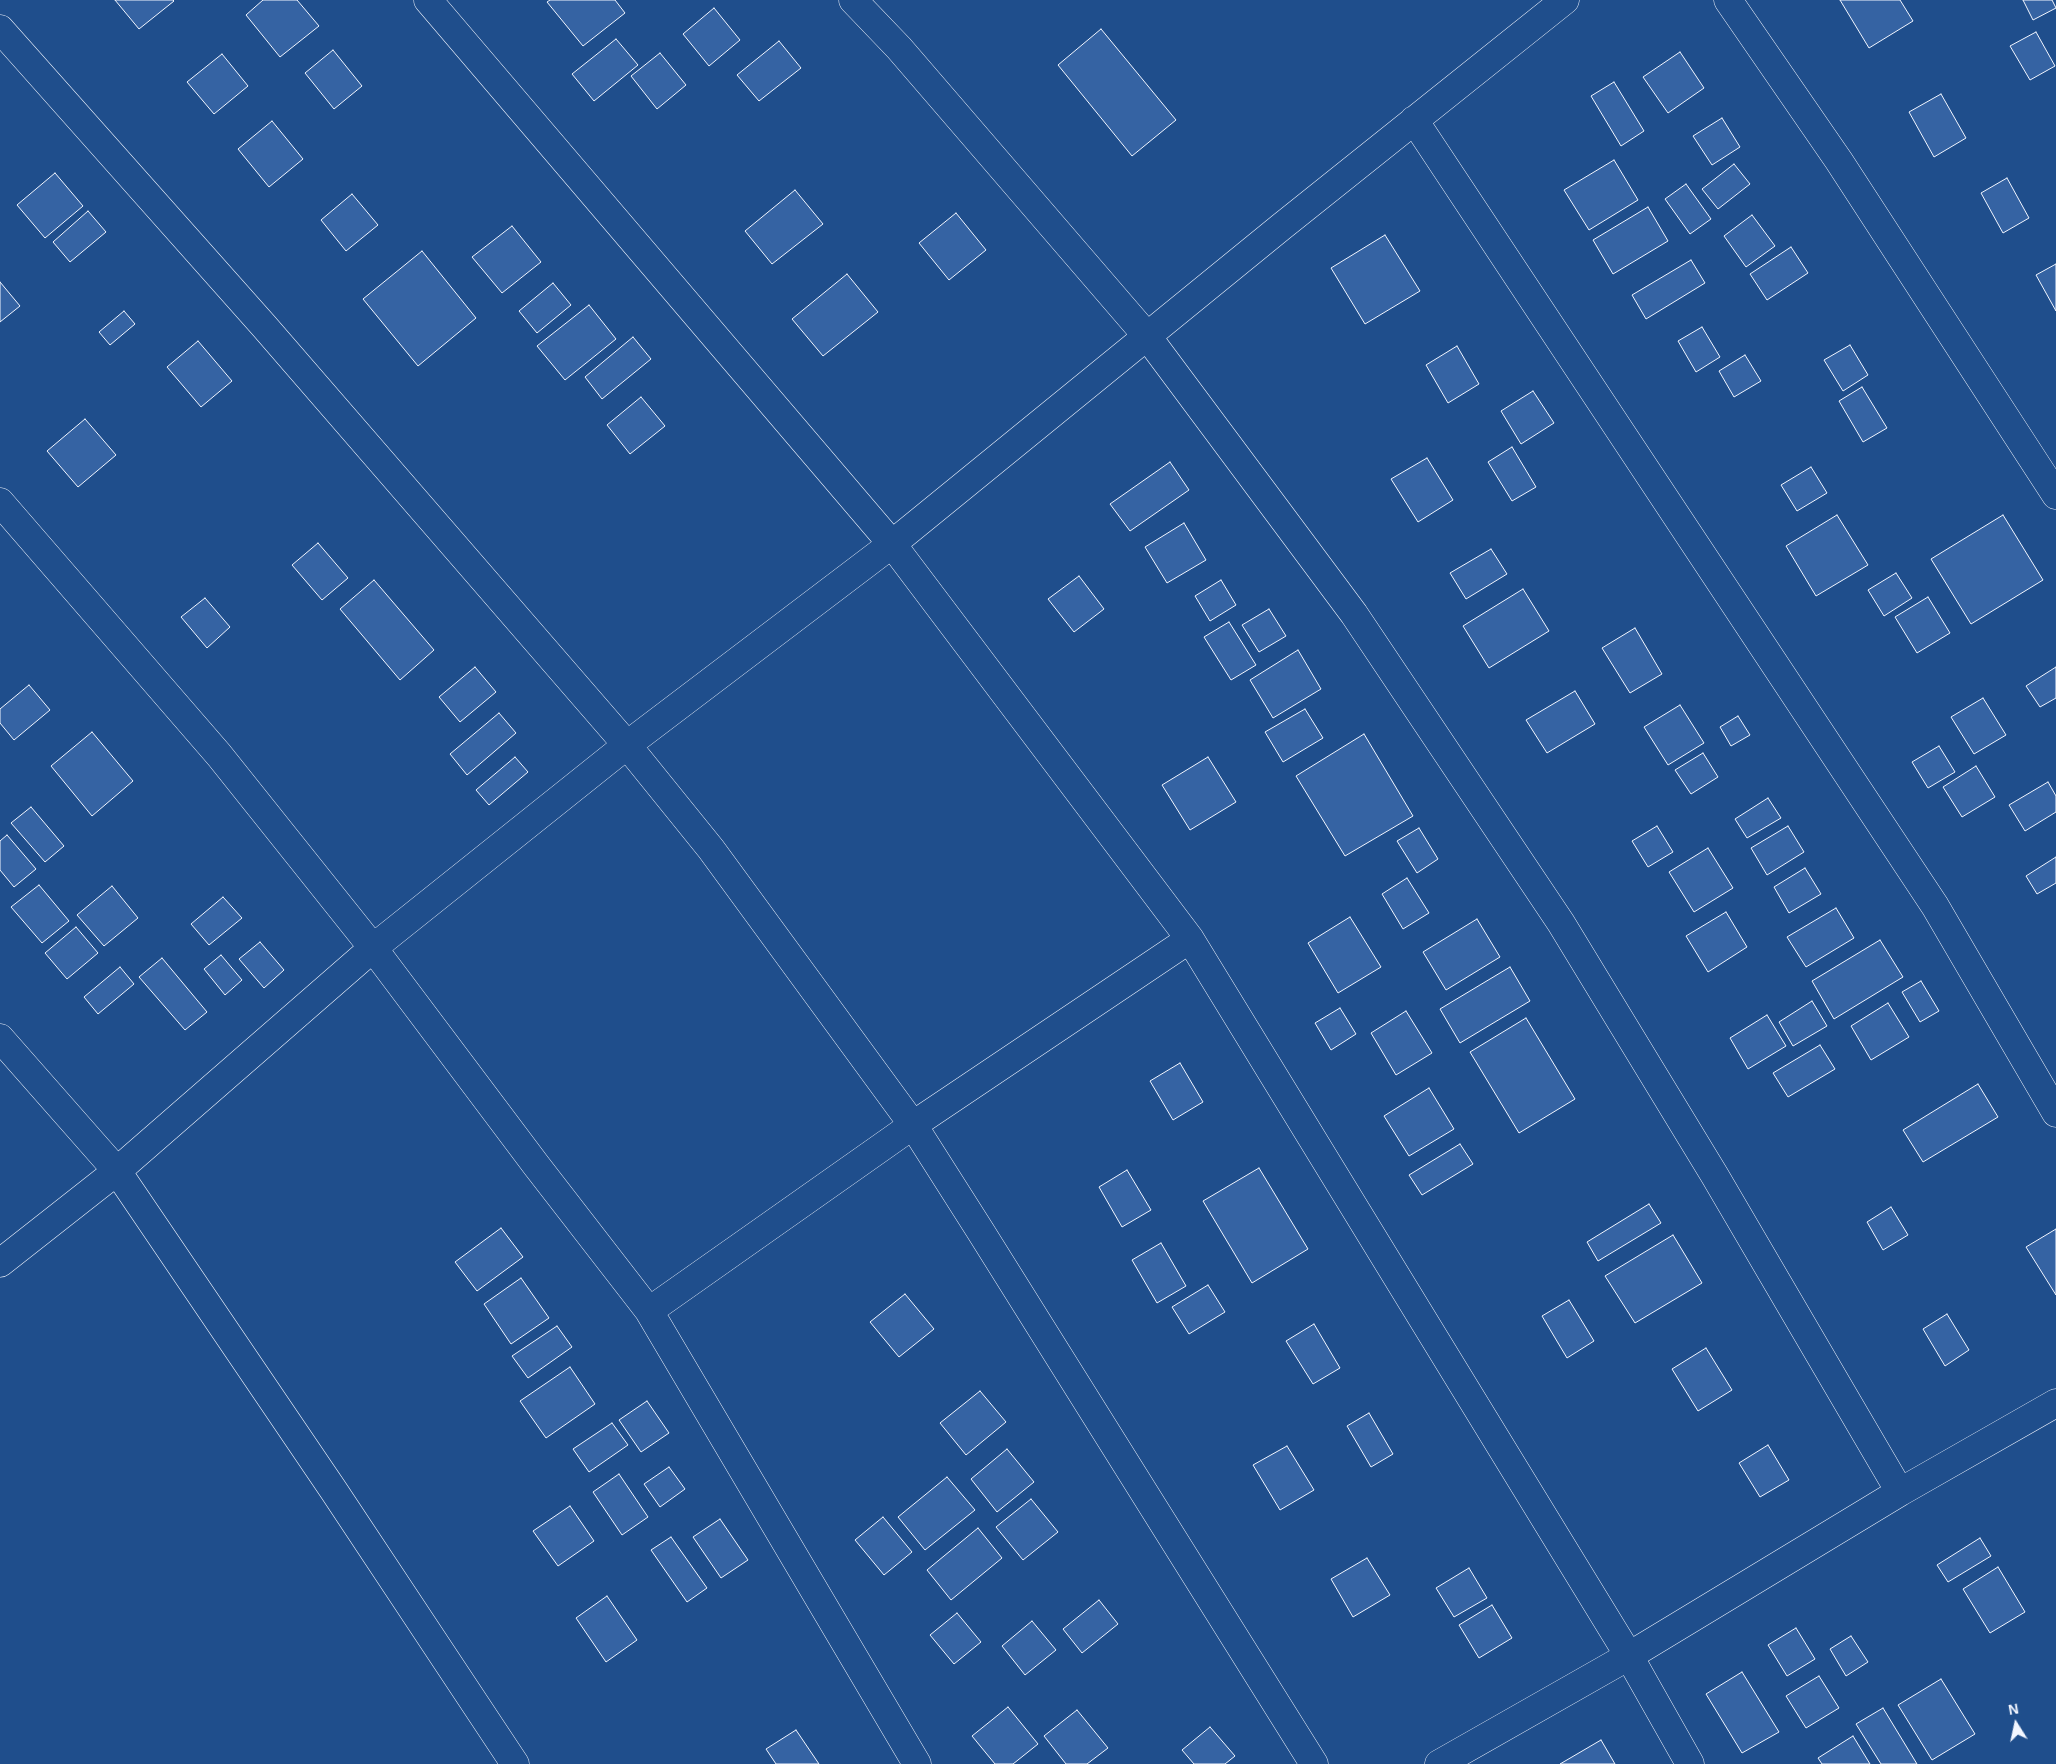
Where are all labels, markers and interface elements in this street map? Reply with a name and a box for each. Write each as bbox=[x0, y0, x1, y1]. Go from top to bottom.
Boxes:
north arrow bbox=[1991, 1699, 2041, 1749]
text: N bbox=[2007, 1700, 2020, 1718]

